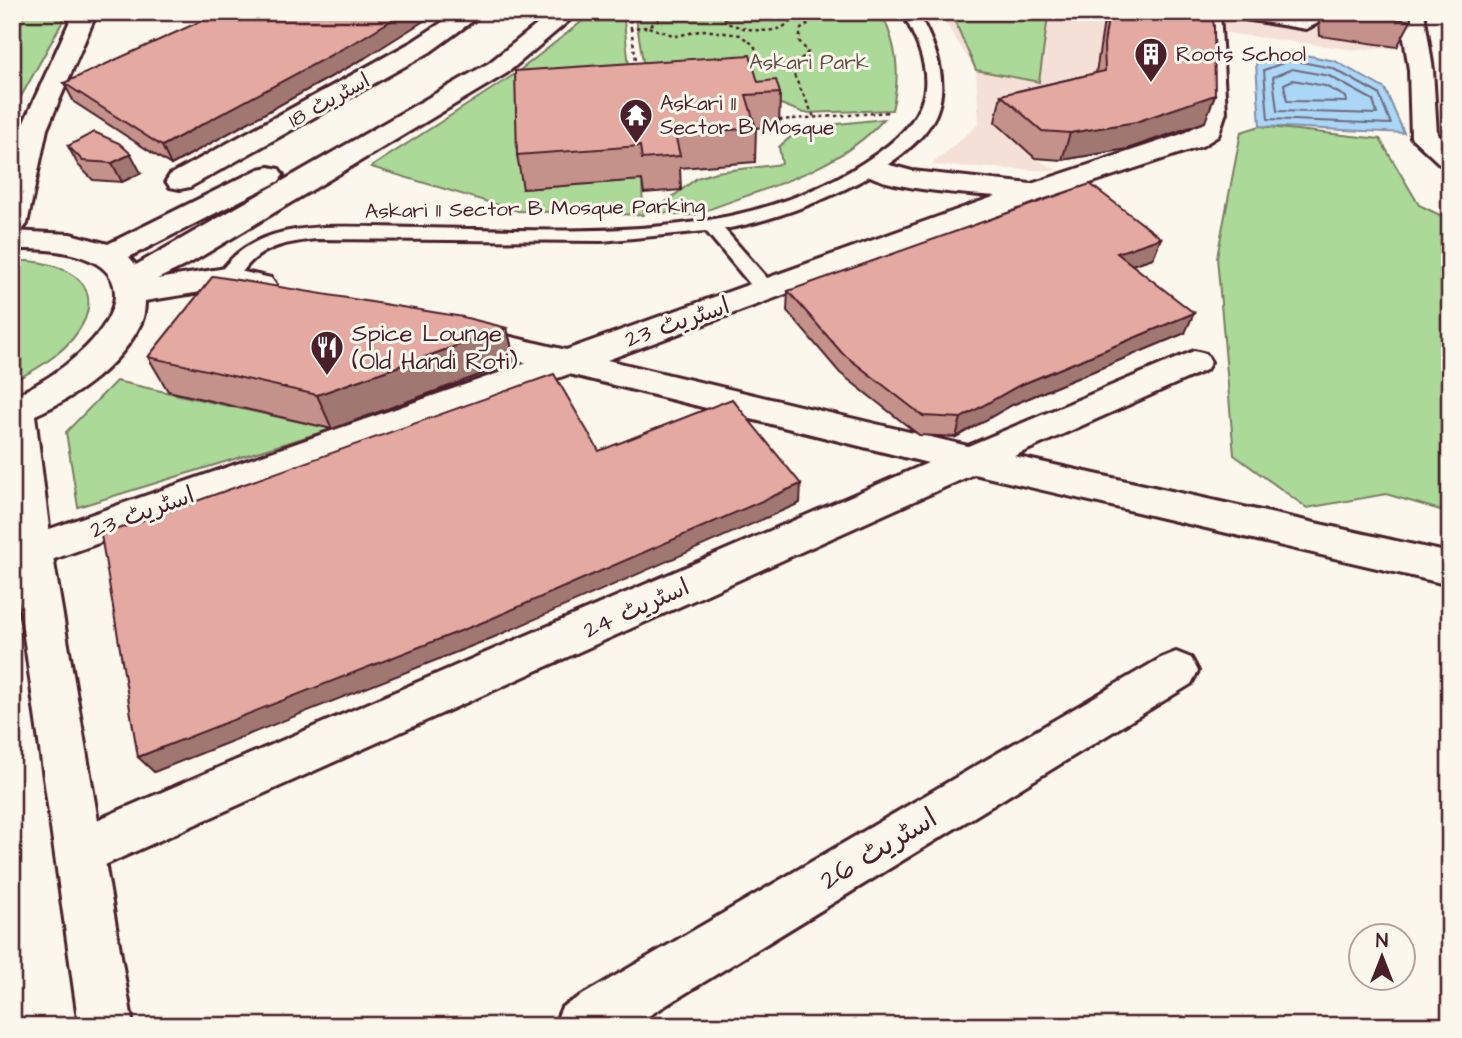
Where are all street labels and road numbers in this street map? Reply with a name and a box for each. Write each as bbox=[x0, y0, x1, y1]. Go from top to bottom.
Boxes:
street label: اسٹریٹ 18 bbox=[283, 66, 375, 135]
street label: Askari 11 Sector B Mosque Parking bbox=[365, 191, 706, 228]
street label: اسٹریٹ 23 bbox=[620, 289, 734, 357]
street label: اسٹریٹ 23 bbox=[85, 478, 199, 548]
street label: اسٹریٹ 24 bbox=[578, 570, 695, 647]
street label: اسٹریٹ 26 bbox=[813, 799, 945, 900]

